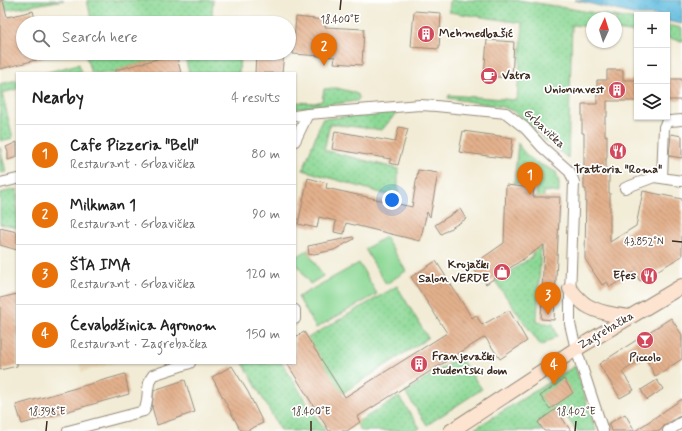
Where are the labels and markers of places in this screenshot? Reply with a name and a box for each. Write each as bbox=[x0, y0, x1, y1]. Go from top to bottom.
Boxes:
building icon: Mehmedbašić bbox=[416, 24, 436, 44]
place label: Mehmedbašić bbox=[439, 26, 513, 42]
pin: 2 bbox=[311, 33, 337, 66]
cafe icon: Vatra bbox=[479, 66, 499, 86]
place label: Vatra bbox=[502, 68, 531, 84]
building icon: Unioninvest bbox=[607, 80, 627, 100]
place label: Unioninvest bbox=[545, 82, 605, 98]
restaurant icon: Trattoria "Roma" bbox=[608, 141, 628, 161]
pin: 1 bbox=[517, 162, 543, 195]
place label: Trattoria "Roma" bbox=[574, 162, 662, 178]
place label: Krojački Salon VERDE bbox=[419, 257, 489, 287]
shop icon: Krojački Salon VERDE bbox=[492, 262, 512, 282]
restaurant icon: Efes bbox=[639, 266, 659, 286]
place label: Efes bbox=[613, 268, 637, 284]
pin: 3 bbox=[535, 282, 561, 315]
bar icon: Piccolo bbox=[635, 330, 655, 350]
place label: Franjevački studentski dom bbox=[432, 349, 508, 379]
place label: Piccolo bbox=[629, 350, 661, 366]
pin: 4 bbox=[541, 352, 567, 385]
building icon: Franjevački studentski dom bbox=[409, 354, 429, 374]

